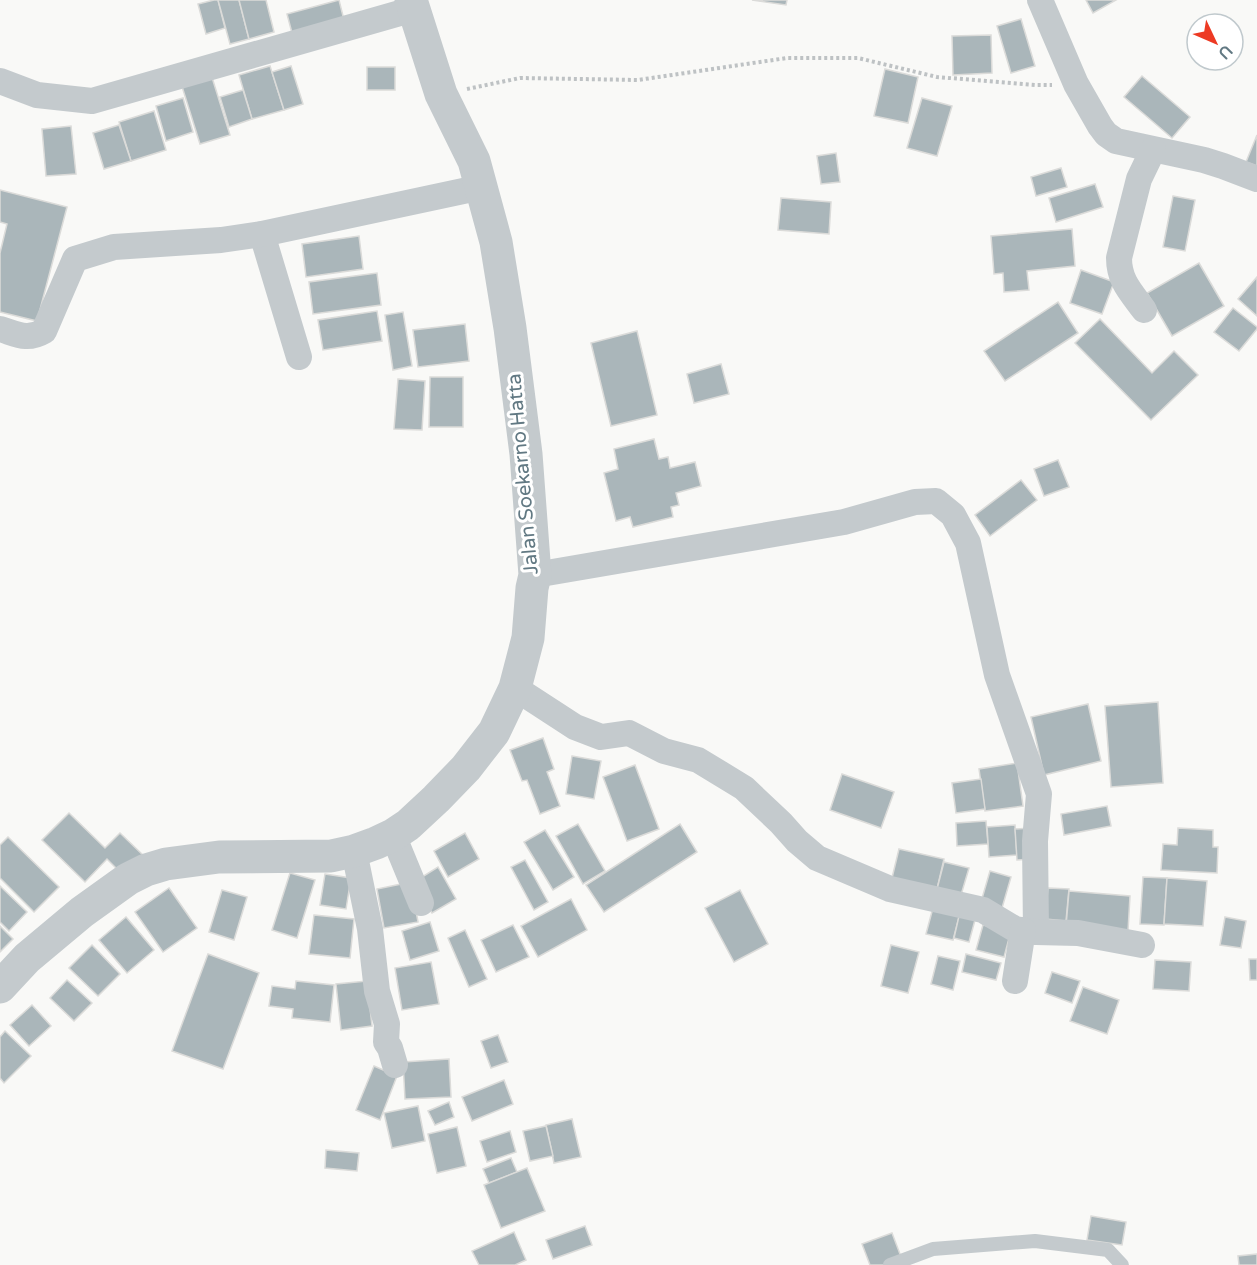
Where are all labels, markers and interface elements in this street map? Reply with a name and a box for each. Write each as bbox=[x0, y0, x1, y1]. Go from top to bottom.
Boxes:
north arrow bbox=[1185, 12, 1245, 72]
text: U bbox=[1214, 40, 1236, 63]
street label: Jalan Soekarno Hatta bbox=[502, 372, 544, 576]

